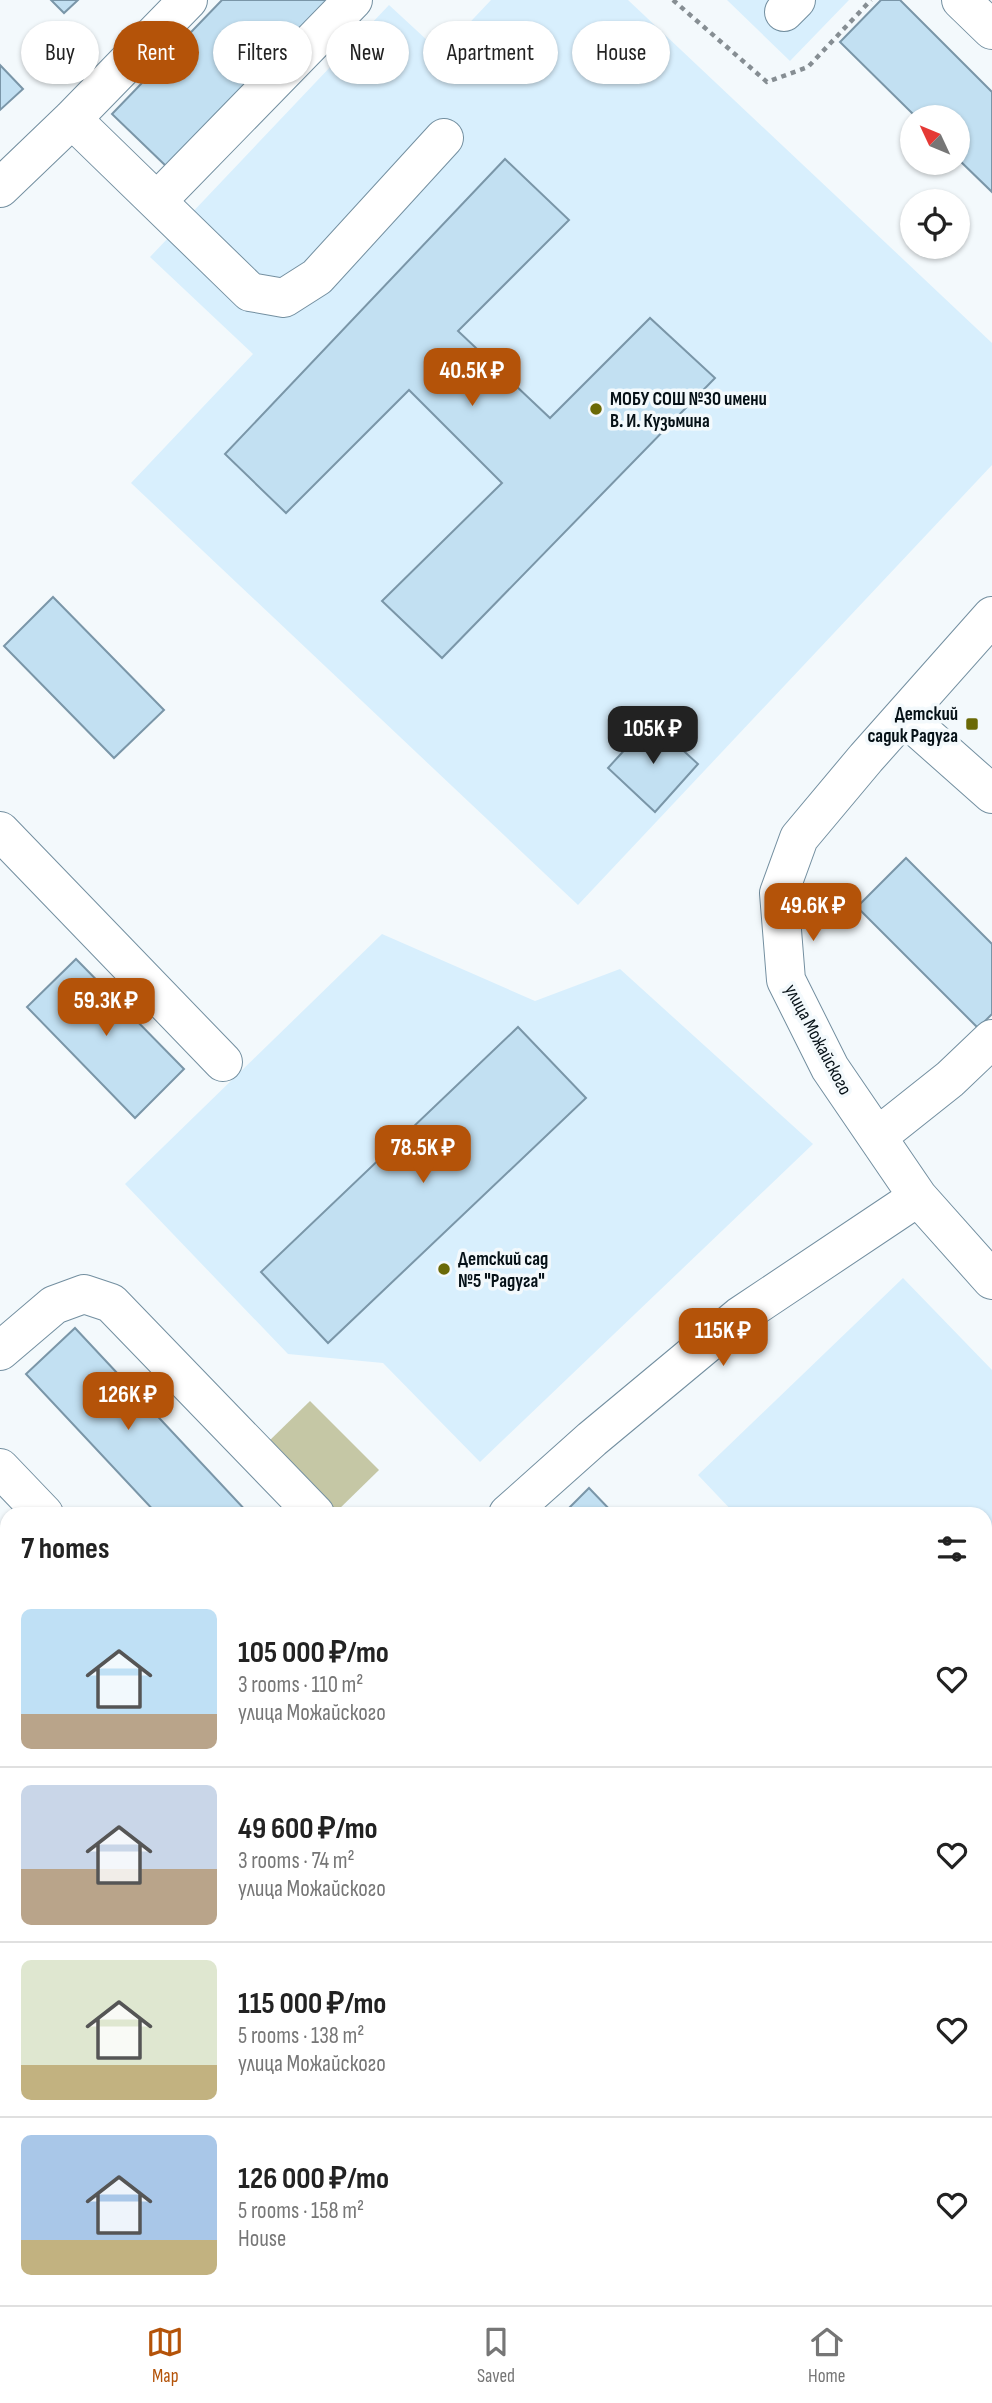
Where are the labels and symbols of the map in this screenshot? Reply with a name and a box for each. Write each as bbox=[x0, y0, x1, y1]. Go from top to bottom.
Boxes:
north arrow bbox=[900, 105, 970, 175]
pin: 40.5K ₽ bbox=[407, 348, 537, 408]
place label: МОБУ СОШ №30 имени В. И. Кузьмина bbox=[610, 388, 767, 433]
marker: МОБУ СОШ №30 имени В. И. Кузьмина bbox=[588, 401, 604, 417]
place label: Детский садик Радуга bbox=[868, 703, 958, 748]
pin: 105K ₽ bbox=[596, 706, 710, 766]
marker: Детский садик Радуга bbox=[964, 716, 980, 732]
pin: 49.6K ₽ bbox=[748, 884, 878, 943]
pin: 59.3K ₽ bbox=[41, 978, 171, 1038]
street label: улица Можайского bbox=[779, 980, 856, 1099]
pin: 78.5K ₽ bbox=[358, 1126, 488, 1185]
place label: Детский сад №5 "Радуга" bbox=[458, 1248, 548, 1293]
marker: Детский сад №5 "Радуга" bbox=[436, 1261, 452, 1277]
pin: 115K ₽ bbox=[666, 1308, 780, 1368]
pin: 126K ₽ bbox=[71, 1372, 185, 1432]

